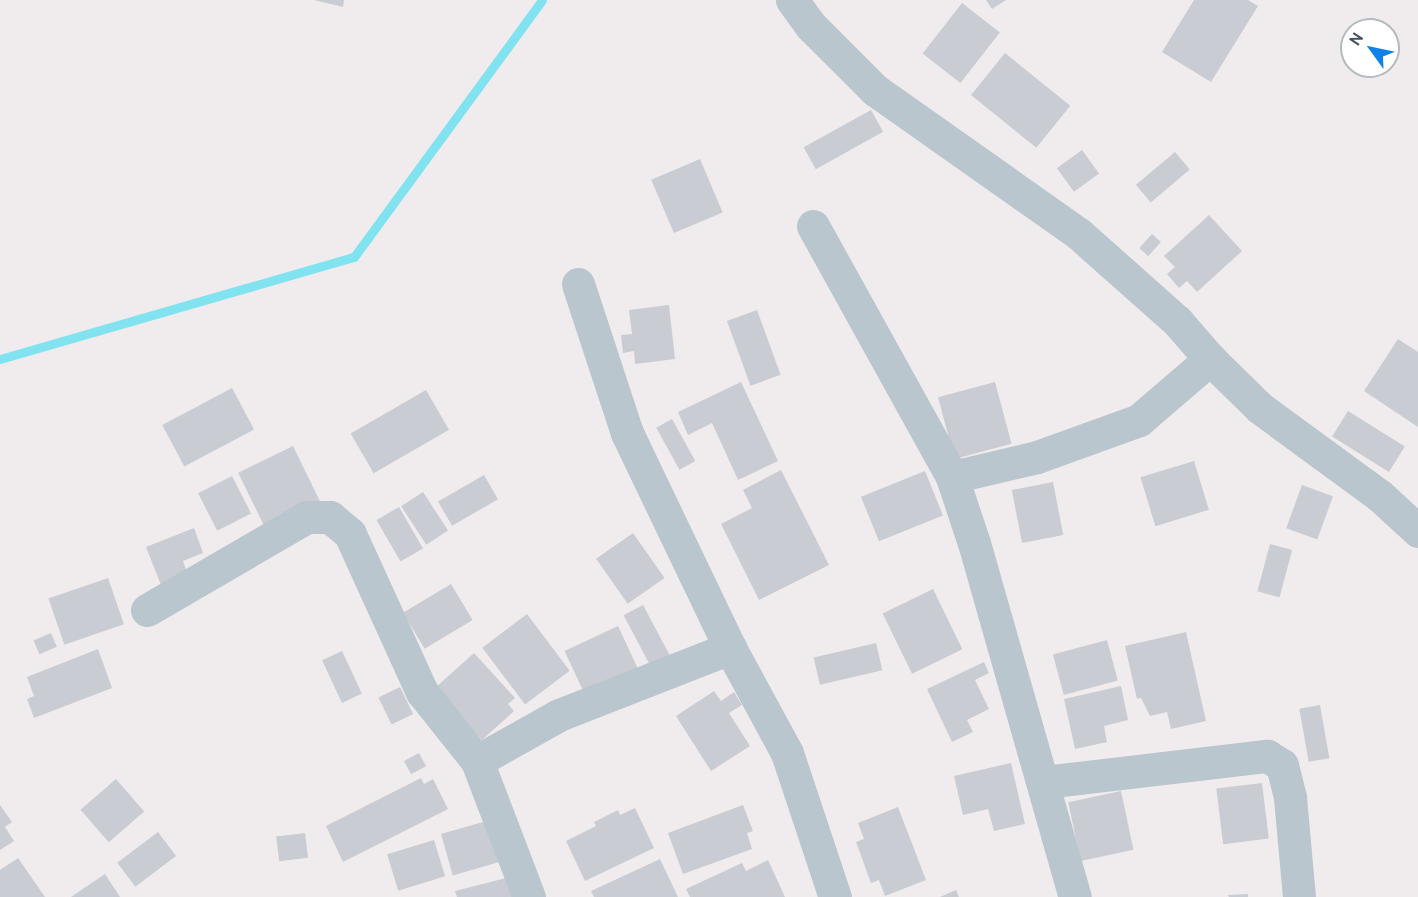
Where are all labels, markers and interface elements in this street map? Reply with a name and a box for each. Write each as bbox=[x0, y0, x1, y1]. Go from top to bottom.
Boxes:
north arrow bbox=[1340, 18, 1400, 78]
text: N bbox=[1345, 29, 1367, 49]

